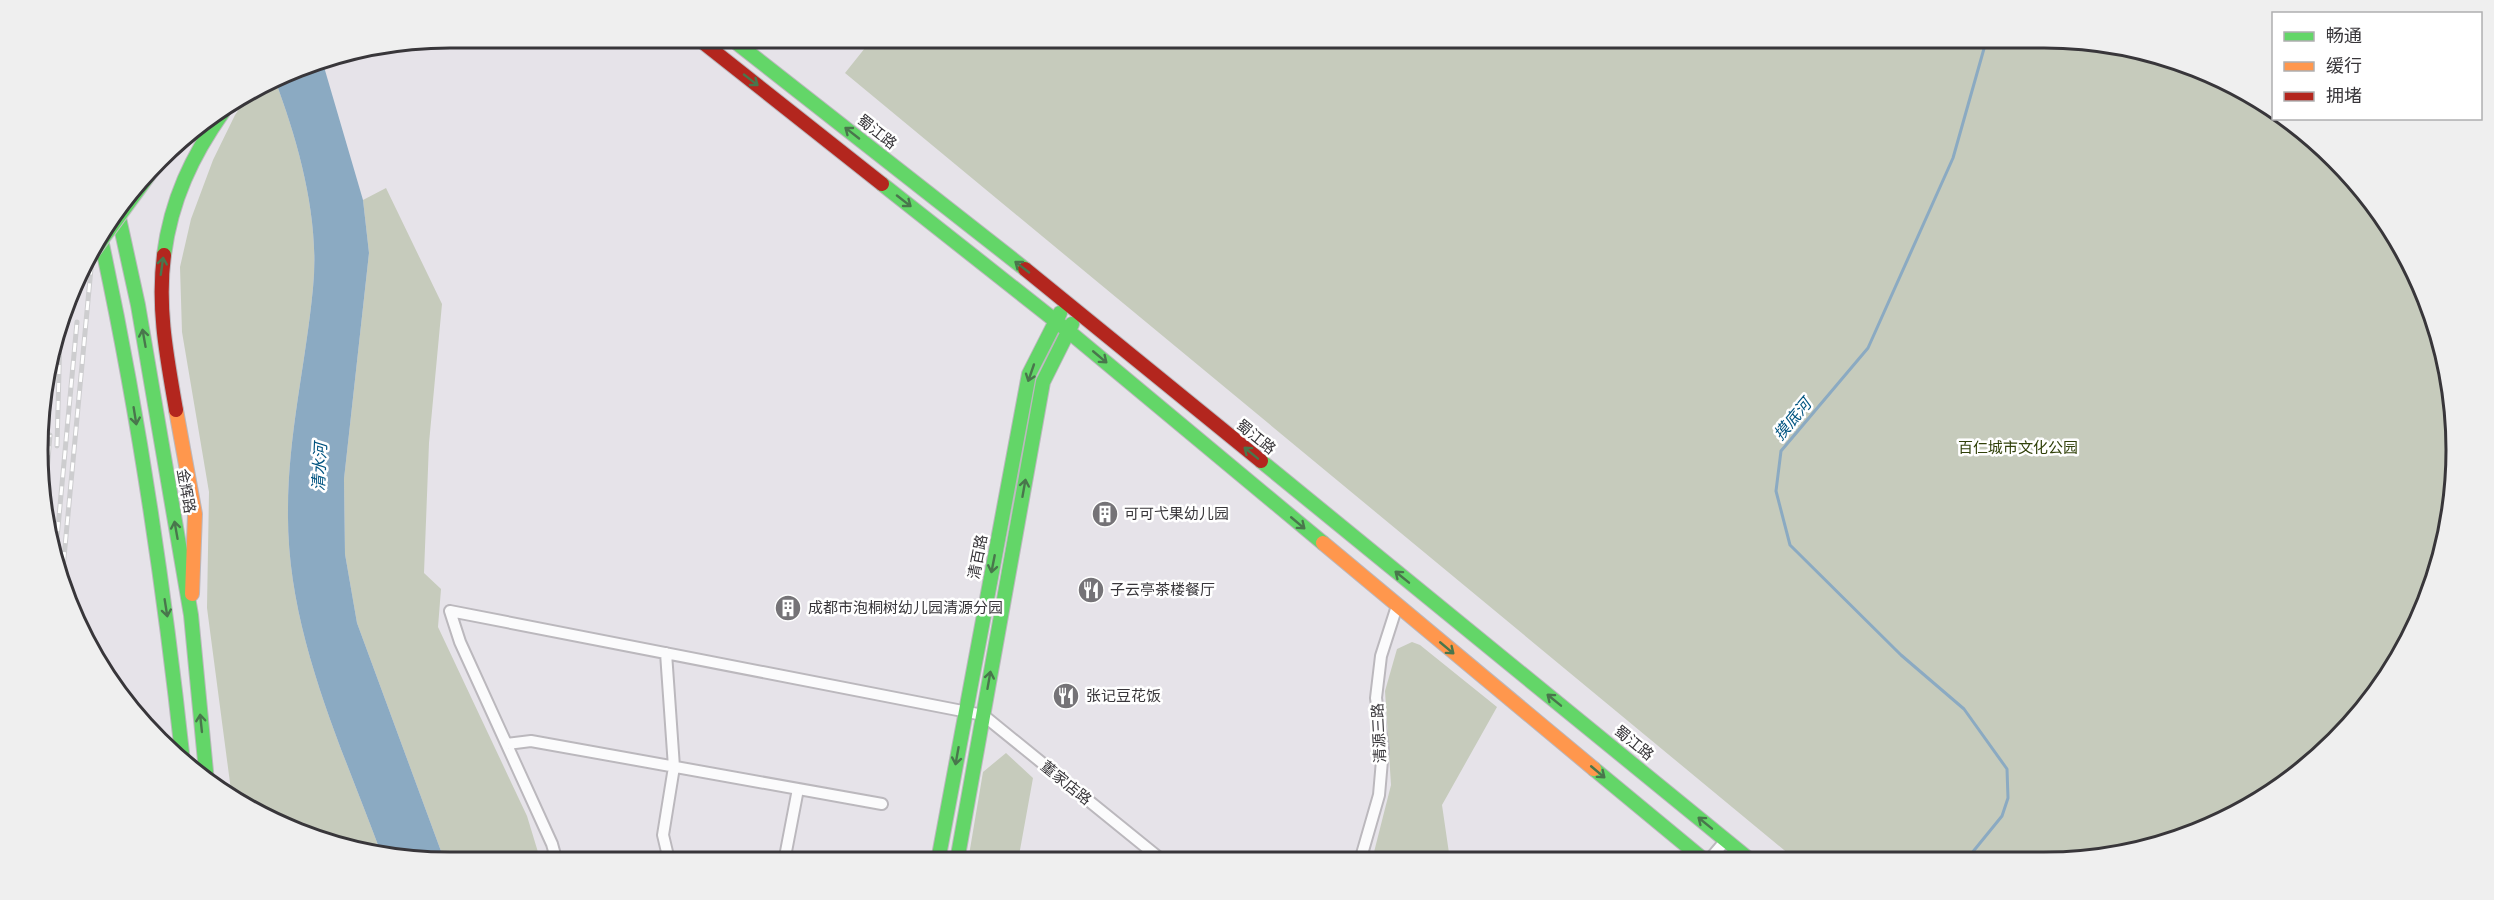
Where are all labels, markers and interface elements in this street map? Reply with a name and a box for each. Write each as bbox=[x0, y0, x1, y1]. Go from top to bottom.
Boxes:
legend bbox=[2272, 12, 2482, 120]
text: 畅通 bbox=[2326, 24, 2362, 46]
text: 缓行 bbox=[2326, 54, 2362, 76]
one-way arrow bbox=[743, 74, 759, 87]
text: 拥堵 bbox=[2326, 84, 2362, 106]
street label: 蜀江路 bbox=[854, 110, 901, 152]
one-way arrow bbox=[844, 127, 860, 140]
one-way arrow bbox=[896, 195, 912, 208]
one-way arrow bbox=[157, 257, 168, 276]
one-way arrow bbox=[1014, 261, 1030, 274]
one-way arrow bbox=[138, 329, 149, 348]
one-way arrow bbox=[1092, 350, 1107, 364]
one-way arrow bbox=[1025, 363, 1036, 382]
water label: 摸底河 bbox=[1769, 392, 1816, 443]
one-way arrow bbox=[130, 405, 141, 425]
street label: 蜀江路 bbox=[1233, 415, 1280, 457]
park label: 百仁城市文化公园 bbox=[1958, 438, 2078, 456]
water label: 清水河 bbox=[308, 440, 329, 491]
one-way arrow bbox=[1243, 447, 1259, 460]
street label: 金辉路 bbox=[174, 467, 200, 515]
one-way arrow bbox=[1019, 479, 1030, 498]
building icon: 可可弋果幼儿园 bbox=[1090, 499, 1120, 529]
place label: 可可弋果幼儿园 bbox=[1124, 504, 1229, 522]
one-way arrow bbox=[1290, 516, 1306, 529]
one-way arrow bbox=[170, 521, 181, 541]
street label: 清百路 bbox=[964, 533, 990, 581]
one-way arrow bbox=[987, 554, 998, 573]
one-way arrow bbox=[1394, 570, 1410, 583]
restaurant icon: 子云亭茶楼餐厅 bbox=[1076, 575, 1106, 605]
place label: 子云亭茶楼餐厅 bbox=[1110, 580, 1215, 598]
building icon: 成都市泡桐树幼儿园清源分园 bbox=[773, 593, 803, 623]
one-way arrow bbox=[161, 598, 172, 618]
place label: 成都市泡桐树幼儿园清源分园 bbox=[808, 598, 1003, 616]
one-way arrow bbox=[1439, 641, 1455, 654]
one-way arrow bbox=[984, 670, 995, 690]
restaurant icon: 张记豆花饭 bbox=[1051, 681, 1081, 711]
place label: 张记豆花饭 bbox=[1086, 686, 1161, 704]
one-way arrow bbox=[1546, 693, 1562, 706]
street label: 清源三路 bbox=[1367, 703, 1389, 763]
one-way arrow bbox=[195, 714, 206, 734]
street label: 蜀江路 bbox=[1611, 721, 1658, 763]
one-way arrow bbox=[951, 745, 962, 765]
street label: 董家店路 bbox=[1038, 756, 1096, 808]
one-way arrow bbox=[1589, 765, 1605, 778]
one-way arrow bbox=[1697, 816, 1713, 829]

